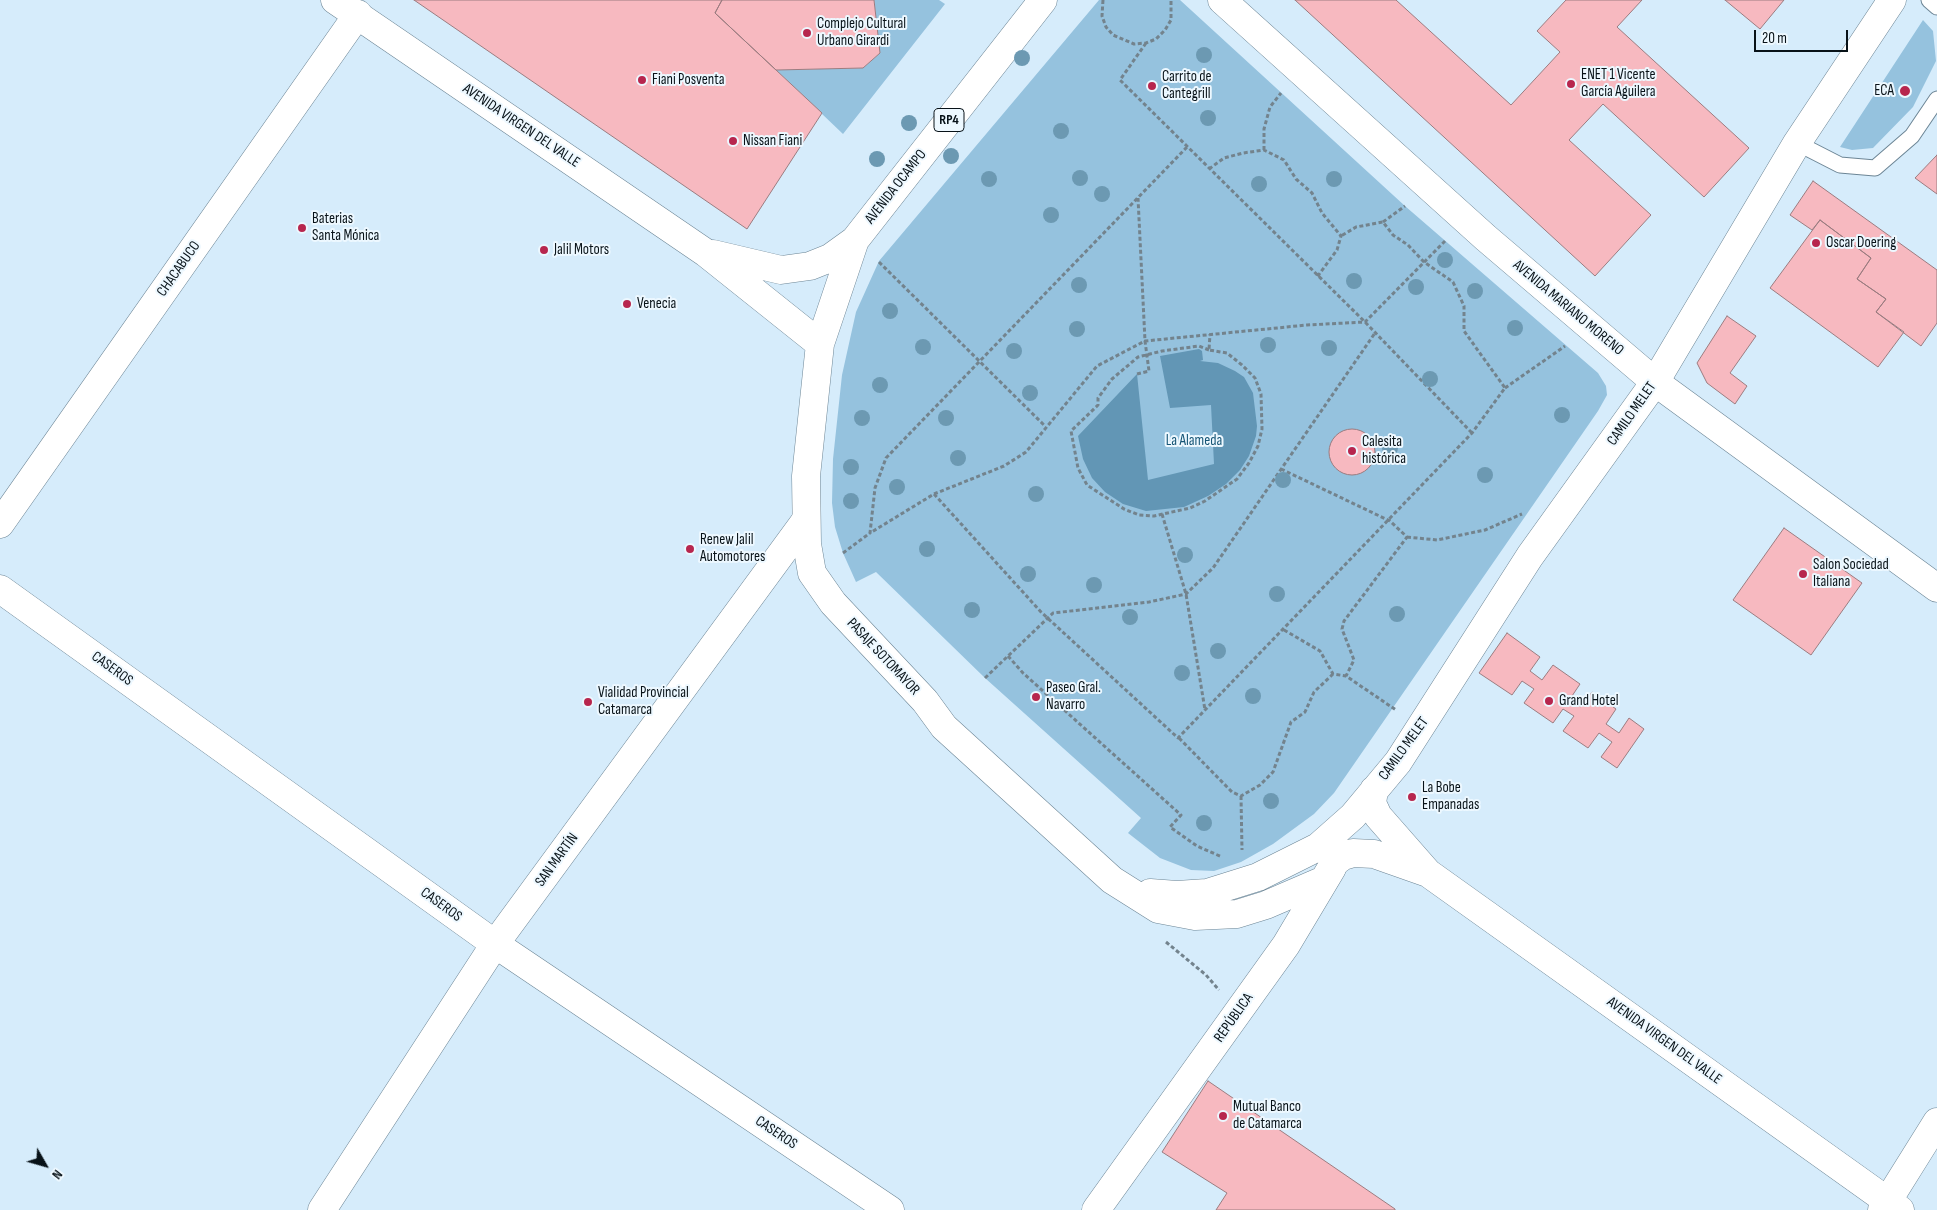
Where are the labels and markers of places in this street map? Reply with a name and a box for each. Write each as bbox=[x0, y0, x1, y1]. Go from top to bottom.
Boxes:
place label: Complejo Cultural Urbano Girardi bbox=[817, 15, 906, 50]
marker: Complejo Cultural Urbano Girardi bbox=[801, 27, 813, 39]
place label: ENET 1 Vicente García Aguilera bbox=[1581, 66, 1656, 101]
place label: Carrito de Cantegrill bbox=[1162, 68, 1212, 103]
place label: Fiani Posventa bbox=[652, 71, 724, 89]
marker: Fiani Posventa bbox=[636, 74, 648, 86]
marker: ENET 1 Vicente García Aguilera bbox=[1565, 78, 1577, 90]
marker: Carrito de Cantegrill bbox=[1146, 80, 1158, 92]
place label: ECA bbox=[1874, 82, 1894, 100]
marker: ECA bbox=[1898, 84, 1912, 98]
place label: Nissan Fiani bbox=[743, 132, 802, 150]
marker: Nissan Fiani bbox=[727, 135, 739, 147]
place label: Baterias Santa Mónica bbox=[312, 210, 379, 245]
marker: Baterias Santa Mónica bbox=[296, 222, 308, 234]
place label: Oscar Doering bbox=[1826, 234, 1896, 252]
marker: Oscar Doering bbox=[1810, 237, 1822, 249]
place label: Jalil Motors bbox=[554, 241, 609, 259]
marker: Jalil Motors bbox=[538, 244, 550, 256]
place label: Venecia bbox=[637, 295, 676, 313]
marker: Venecia bbox=[621, 298, 633, 310]
place label: Calesita histórica bbox=[1362, 433, 1406, 468]
marker: Calesita histórica bbox=[1346, 445, 1358, 457]
place label: Renew Jalil Automotores bbox=[700, 531, 765, 566]
marker: Renew Jalil Automotores bbox=[684, 543, 696, 555]
place label: Salon Sociedad Italiana bbox=[1813, 556, 1889, 591]
marker: Salon Sociedad Italiana bbox=[1797, 568, 1809, 580]
place label: Paseo Gral. Navarro bbox=[1046, 679, 1101, 714]
place label: Vialidad Provincial Catamarca bbox=[598, 684, 689, 719]
marker: Paseo Gral. Navarro bbox=[1030, 691, 1042, 703]
place label: Grand Hotel bbox=[1559, 692, 1619, 710]
marker: Grand Hotel bbox=[1543, 695, 1555, 707]
marker: Vialidad Provincial Catamarca bbox=[582, 696, 594, 708]
place label: La Bobe Empanadas bbox=[1422, 779, 1479, 814]
marker: La Bobe Empanadas bbox=[1406, 791, 1418, 803]
place label: Mutual Banco de Catamarca bbox=[1233, 1098, 1302, 1133]
marker: Mutual Banco de Catamarca bbox=[1217, 1110, 1229, 1122]

